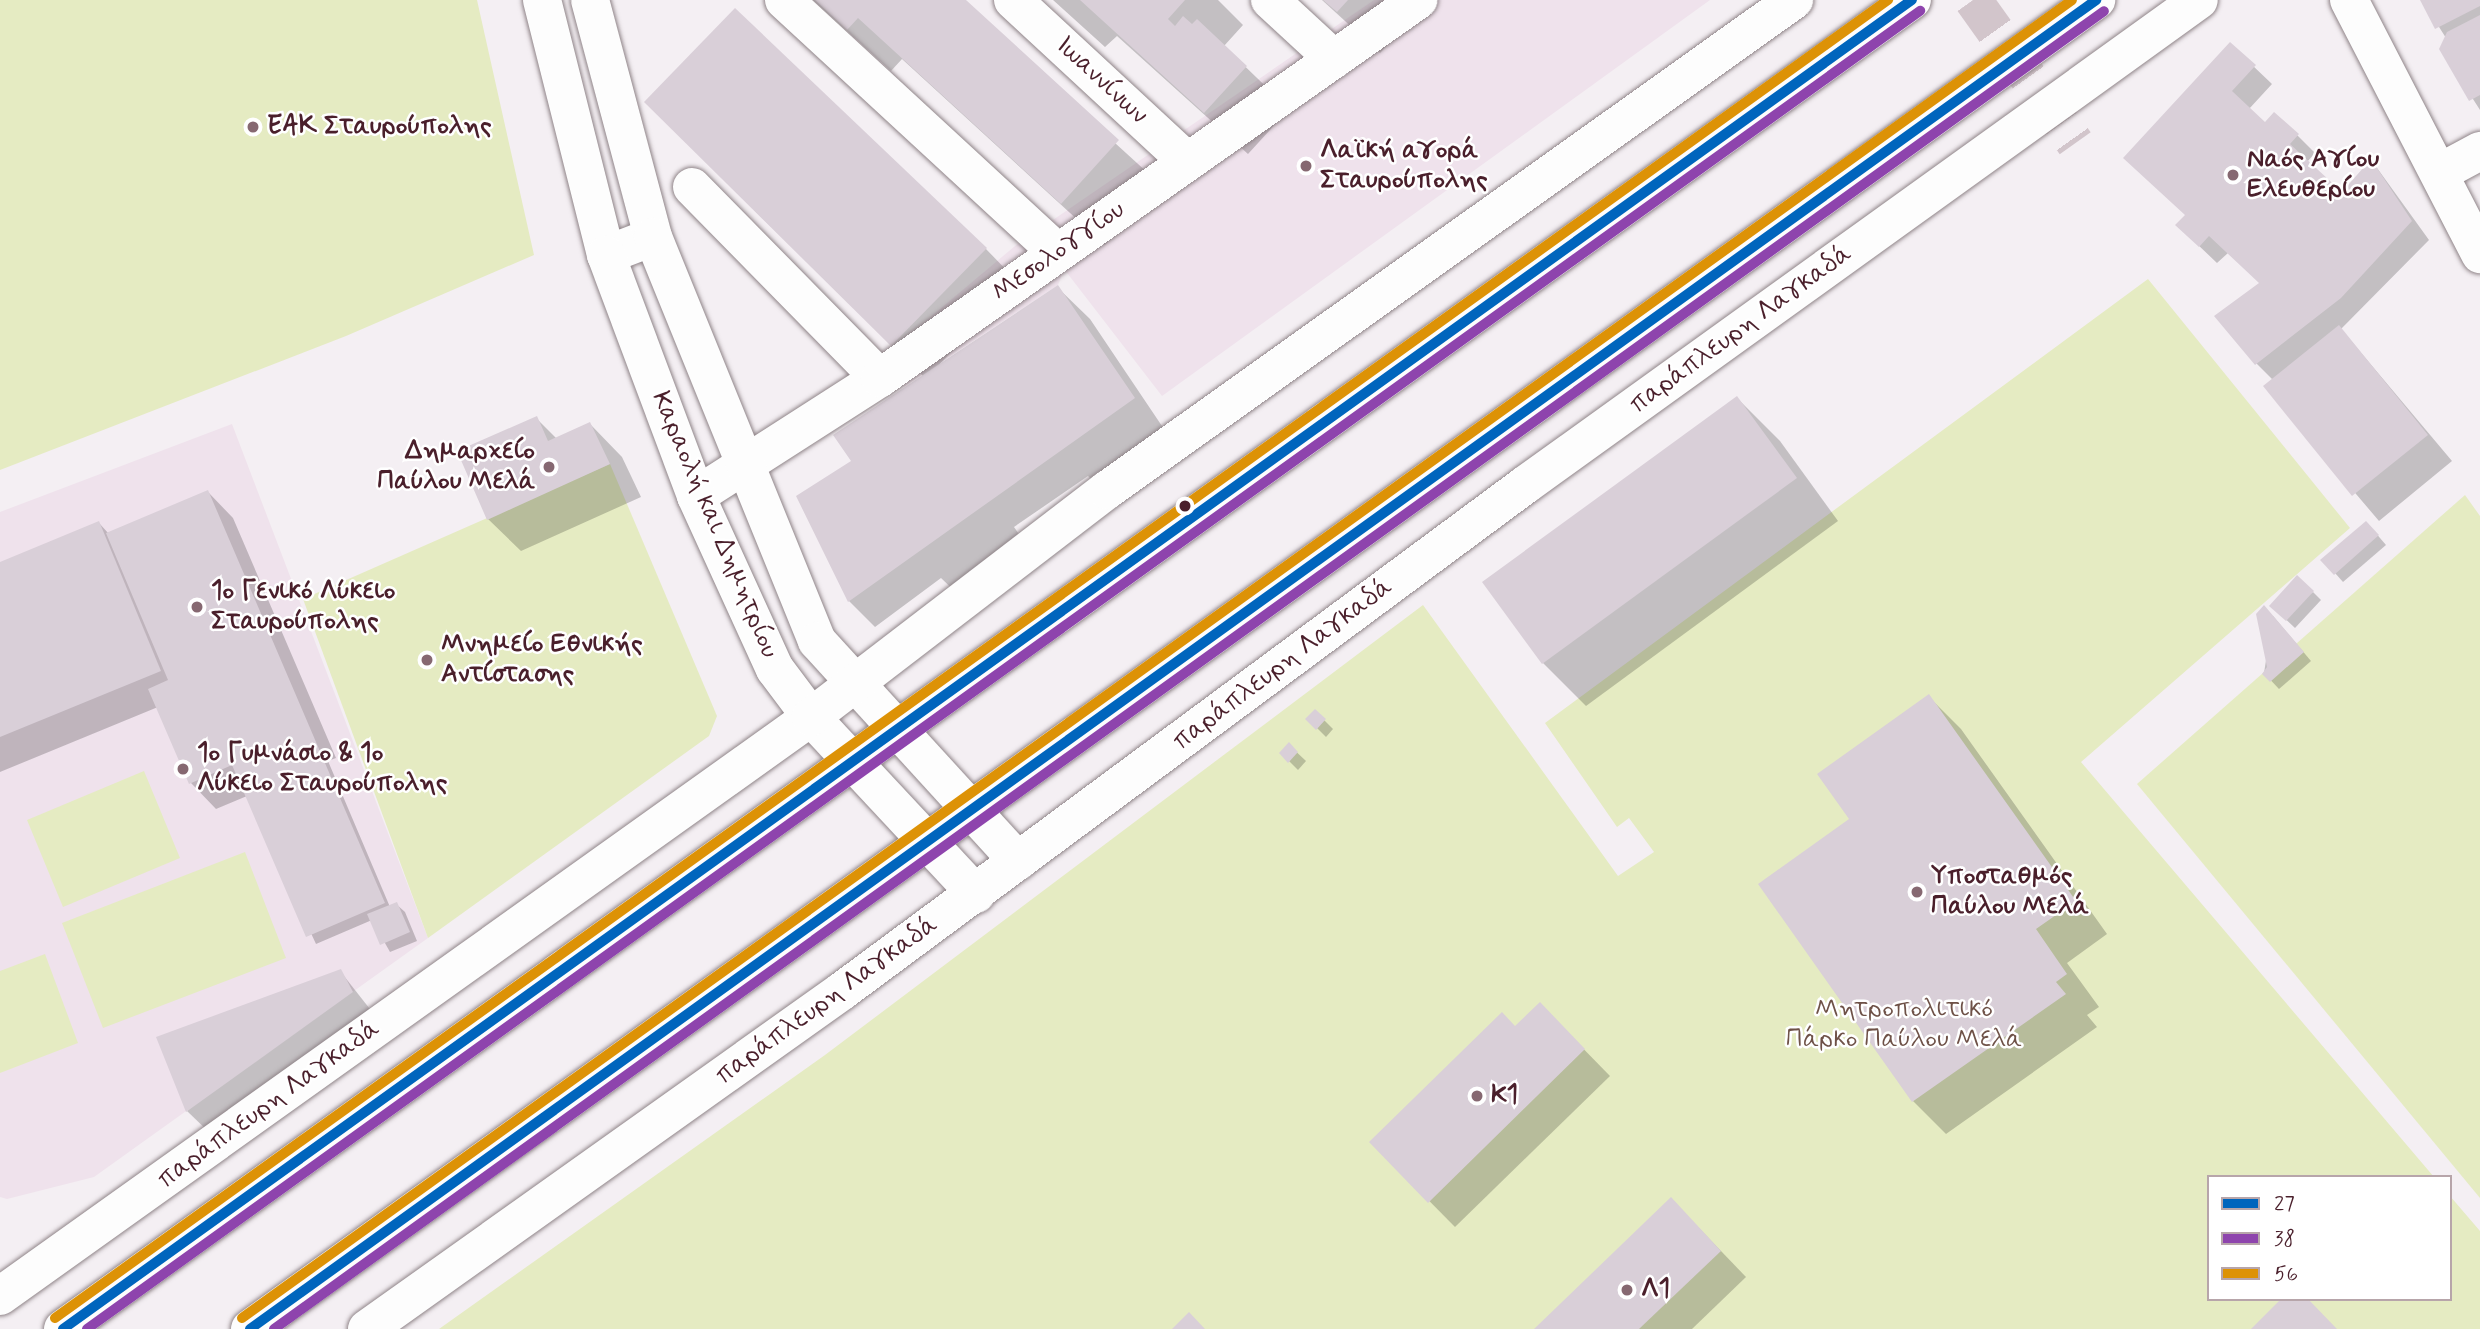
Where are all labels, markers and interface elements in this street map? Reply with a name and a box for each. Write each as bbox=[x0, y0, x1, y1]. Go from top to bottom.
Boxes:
street label: Ιωαννίνων bbox=[1048, 31, 1154, 131]
place label: EAK Σταυρούπολης bbox=[267, 111, 492, 143]
marker: EAK Σταυρούπολης bbox=[245, 119, 261, 135]
place label: Λαϊκή αγορά Σταυρούπολης bbox=[1320, 135, 1488, 196]
place label: Ναός Αγίου Ελευθερίου bbox=[2247, 144, 2379, 206]
marker: Λαϊκή αγορά Σταυρούπολης bbox=[1298, 158, 1314, 174]
marker: Ναός Αγίου Ελευθερίου bbox=[2225, 167, 2241, 183]
street label: Μεσολογγίου bbox=[987, 195, 1131, 309]
street label: παράπλευρη Λαγκαδά bbox=[1624, 239, 1858, 421]
street label: Καραολή και Δημητρίου bbox=[644, 387, 784, 663]
place label: Δημαρχείο Παύλου Μελά bbox=[377, 436, 535, 498]
marker: Δημαρχείο Παύλου Μελά bbox=[541, 459, 557, 475]
unlabelled marker bbox=[1178, 499, 1192, 513]
street label: παράπλευρη Λαγκαδά bbox=[1167, 572, 1399, 758]
place label: 1ο Γενικό Λύκειο Σταυρούπολης bbox=[211, 576, 395, 638]
marker: 1ο Γενικό Λύκειο Σταυρούπολης bbox=[189, 599, 205, 615]
place label: Μνημείο Εθνικής Αντίστασης bbox=[441, 629, 643, 690]
marker: Μνημείο Εθνικής Αντίστασης bbox=[419, 652, 435, 668]
place label: 1ο Γυμνάσιο & 1ο Λύκειο Σταυρούπολης bbox=[197, 738, 448, 800]
marker: 1ο Γυμνάσιο & 1ο Λύκειο Σταυρούπολης bbox=[175, 761, 191, 777]
place label: Υποσταθμός Παύλου Μελά bbox=[1931, 861, 2089, 922]
marker: Υποσταθμός Παύλου Μελά bbox=[1909, 884, 1925, 900]
street label: παράπλευρη Λαγκαδά bbox=[710, 910, 944, 1092]
park label: Μητροπολιτικό Πάρκο Παύλου Μελά bbox=[1786, 994, 2022, 1056]
street label: παράπλευρη Λαγκαδά bbox=[152, 1014, 386, 1196]
place label: Κ1 bbox=[1491, 1080, 1518, 1112]
marker: Κ1 bbox=[1469, 1088, 1485, 1104]
legend bbox=[2207, 1175, 2452, 1301]
text: 27 bbox=[2274, 1190, 2295, 1218]
text: 38 bbox=[2274, 1225, 2295, 1253]
text: 56 bbox=[2274, 1260, 2298, 1288]
place label: Λ1 bbox=[1641, 1274, 1670, 1306]
marker: Λ1 bbox=[1619, 1282, 1635, 1298]

